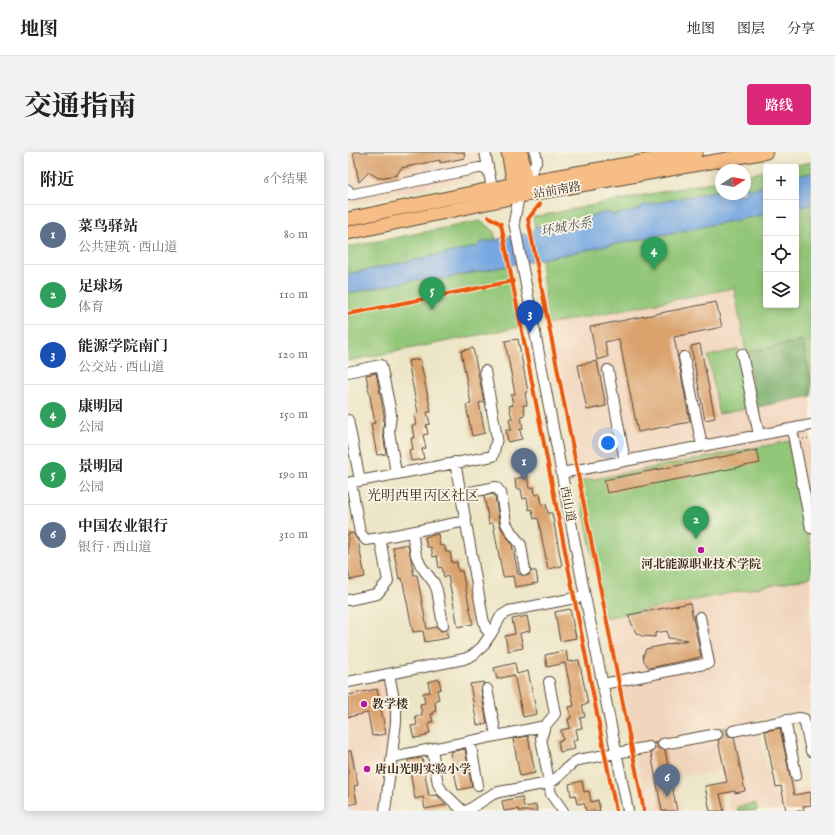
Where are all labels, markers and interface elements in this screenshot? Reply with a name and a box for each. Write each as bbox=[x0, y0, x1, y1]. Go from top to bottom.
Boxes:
text: 地图 bbox=[20, 18, 58, 42]
text: 地图 bbox=[687, 20, 715, 38]
text: 图层 bbox=[737, 20, 765, 38]
text: 分享 bbox=[787, 20, 815, 38]
button: 路线 bbox=[747, 84, 811, 125]
text: 交通指南 bbox=[24, 90, 136, 125]
north arrow bbox=[715, 164, 751, 200]
map controls bbox=[763, 164, 799, 308]
button: + bbox=[763, 164, 799, 200]
text: 附近 bbox=[40, 170, 74, 191]
text: 6个结果 bbox=[264, 171, 308, 188]
street label: 站前南路 bbox=[532, 179, 582, 202]
button: − bbox=[763, 200, 799, 236]
water label: 环城水系 bbox=[539, 214, 594, 241]
text: 菜鸟驿站 bbox=[78, 217, 138, 236]
text: 1 bbox=[51, 226, 55, 243]
text: 80 m bbox=[284, 226, 308, 243]
button: locate bbox=[763, 236, 799, 272]
pin: 4 bbox=[641, 237, 667, 270]
text: 公共建筑 · 西山道 bbox=[78, 239, 178, 256]
button: layers bbox=[763, 272, 799, 308]
text: 足球场 bbox=[78, 277, 123, 296]
pin: 5 bbox=[419, 277, 445, 310]
text: 2 bbox=[50, 286, 56, 303]
text: 110 m bbox=[279, 286, 308, 303]
text: 体育 bbox=[78, 299, 104, 316]
pin: 3 bbox=[517, 300, 543, 333]
text: 能源学院南门 bbox=[78, 337, 168, 356]
text: 3 bbox=[51, 346, 55, 363]
text: 120 m bbox=[278, 346, 308, 363]
text: 公交站 · 西山道 bbox=[78, 359, 165, 376]
text: 康明园 bbox=[78, 397, 123, 416]
text: 4 bbox=[50, 406, 56, 423]
text: 150 m bbox=[279, 406, 308, 423]
text: 公园 bbox=[78, 419, 104, 436]
your location bbox=[598, 433, 618, 453]
pin: 1 bbox=[511, 448, 537, 481]
text: 景明园 bbox=[78, 457, 123, 476]
text: 5 bbox=[51, 466, 55, 483]
text: 190 m bbox=[278, 466, 308, 483]
text: 公园 bbox=[78, 479, 104, 496]
street label: 西山道 bbox=[557, 485, 578, 523]
district label: 光明西里丙区社区 bbox=[367, 487, 479, 505]
pin: 2 bbox=[683, 506, 709, 539]
text: 中国农业银行 bbox=[78, 517, 168, 536]
text: 6 bbox=[50, 526, 56, 543]
text: 310 m bbox=[279, 526, 308, 543]
text: 银行 · 西山道 bbox=[78, 539, 152, 556]
marker: 河北能源职业技术学院 bbox=[696, 545, 706, 555]
place label: 河北能源职业技术学院 bbox=[641, 557, 761, 572]
place label: 教学楼 bbox=[372, 697, 408, 712]
marker: 教学楼 bbox=[359, 699, 369, 709]
place label: 唐山光明实验小学 bbox=[375, 762, 471, 777]
marker: 唐山光明实验小学 bbox=[362, 764, 372, 774]
pin: 6 bbox=[654, 764, 680, 797]

